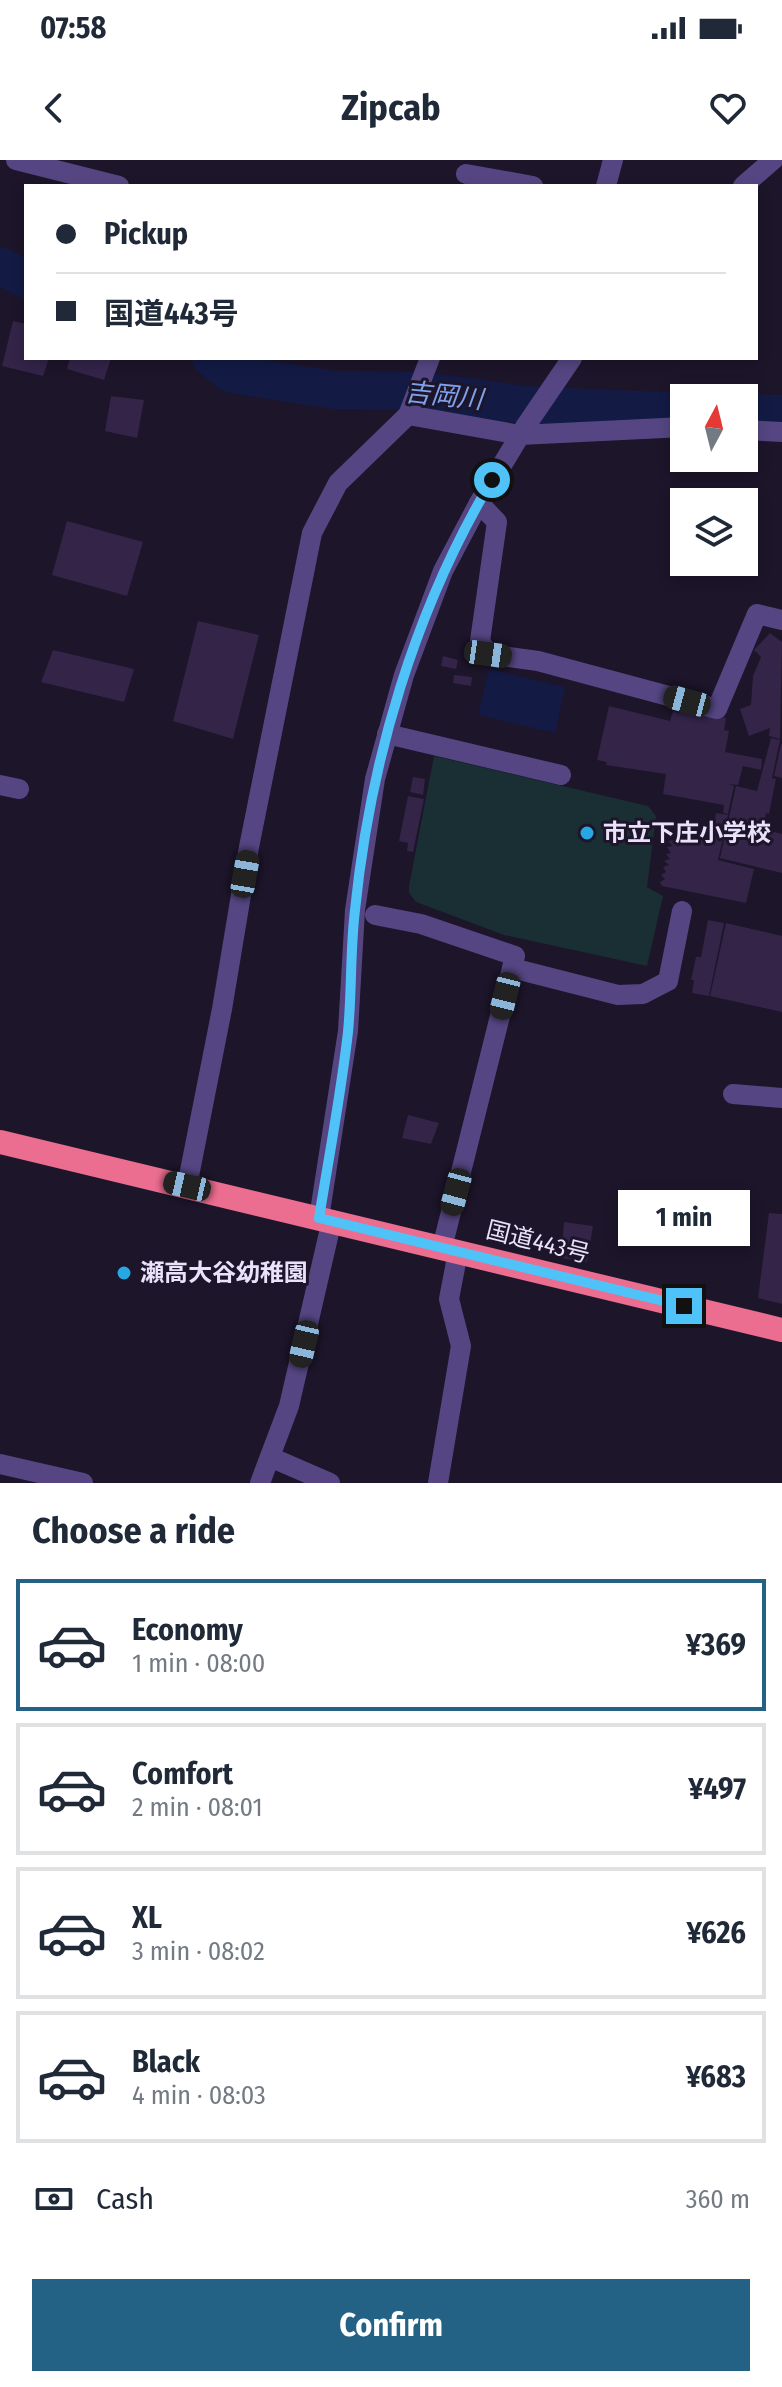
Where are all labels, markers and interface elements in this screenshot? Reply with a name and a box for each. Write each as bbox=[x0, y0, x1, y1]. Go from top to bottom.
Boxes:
text: 07:58 bbox=[40, 10, 106, 46]
icon: back bbox=[32, 86, 76, 130]
text: Zipcab bbox=[341, 86, 441, 130]
icon: heart bbox=[706, 86, 750, 130]
text: Pickup bbox=[104, 216, 188, 252]
text: 国道443号 bbox=[104, 296, 239, 332]
water label: 吉岡川 bbox=[404, 377, 487, 416]
north arrow bbox=[670, 384, 758, 472]
map controls bbox=[670, 384, 758, 576]
route start bbox=[474, 462, 510, 498]
button: layers bbox=[670, 488, 758, 576]
car bbox=[463, 639, 513, 669]
car bbox=[661, 683, 713, 719]
place label: 市立下庄小学校 bbox=[603, 819, 771, 847]
marker: 市立下庄小学校 bbox=[578, 824, 596, 842]
car bbox=[229, 848, 261, 900]
car bbox=[488, 970, 522, 1022]
car bbox=[438, 1166, 474, 1218]
car bbox=[161, 1169, 213, 1203]
callout: 1 min bbox=[618, 1190, 750, 1246]
text: 1 min bbox=[656, 1202, 712, 1233]
street label: 国道443号 bbox=[483, 1216, 593, 1268]
place label: 瀬高大谷幼稚園 bbox=[140, 1259, 308, 1287]
marker: 瀬高大谷幼稚園 bbox=[115, 1264, 133, 1282]
route end bbox=[666, 1288, 702, 1324]
car bbox=[287, 1318, 321, 1370]
text: Choose a ride bbox=[32, 1509, 235, 1553]
icon: car bbox=[36, 1609, 108, 1681]
text: Economy bbox=[132, 1612, 243, 1648]
text: ¥369 bbox=[686, 1627, 746, 1663]
text: 1 min · 08:00 bbox=[132, 1648, 265, 1679]
icon: car bbox=[36, 1753, 108, 1825]
text: Comfort bbox=[132, 1756, 233, 1792]
text: ¥497 bbox=[688, 1771, 746, 1807]
text: 2 min · 08:01 bbox=[132, 1792, 263, 1823]
icon: car bbox=[36, 1897, 108, 1969]
text: XL bbox=[132, 1900, 162, 1936]
text: ¥626 bbox=[686, 1915, 746, 1951]
text: 3 min · 08:02 bbox=[132, 1936, 265, 1967]
icon: car bbox=[36, 2041, 108, 2113]
text: Black bbox=[132, 2044, 200, 2080]
text: ¥683 bbox=[686, 2059, 746, 2095]
text: 4 min · 08:03 bbox=[132, 2080, 266, 2111]
icon: cash bbox=[32, 2177, 76, 2221]
text: Cash bbox=[96, 2181, 154, 2217]
text: 360 m bbox=[686, 2184, 750, 2215]
button: Confirm bbox=[32, 2279, 750, 2371]

